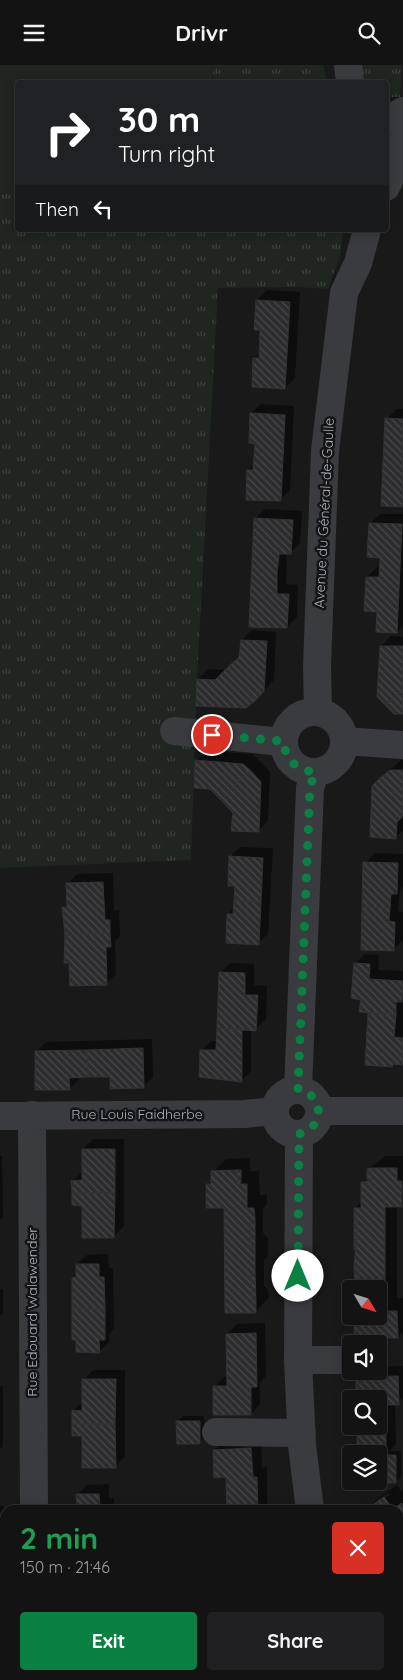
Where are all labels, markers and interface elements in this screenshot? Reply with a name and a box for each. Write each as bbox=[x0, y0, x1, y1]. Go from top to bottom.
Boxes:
icon: menu bbox=[20, 19, 48, 47]
text: Drivr bbox=[175, 19, 228, 47]
icon: search bbox=[355, 19, 383, 47]
text: 30 m bbox=[118, 97, 200, 141]
icon: right bbox=[35, 100, 100, 165]
text: Turn right bbox=[118, 140, 215, 168]
icon: left bbox=[89, 195, 117, 223]
text: Then bbox=[35, 197, 79, 221]
street label: Avenue du Général-de-Gaulle bbox=[310, 417, 338, 609]
pin bbox=[191, 714, 233, 756]
icon: arrive bbox=[198, 721, 226, 749]
street label: Rue Louis Faidherbe bbox=[71, 1105, 203, 1123]
street label: Rue Edouard Walawender bbox=[23, 1227, 41, 1397]
position arrow bbox=[271, 1249, 323, 1301]
north arrow bbox=[342, 1280, 388, 1325]
map controls bbox=[342, 1280, 387, 1490]
button: sound bbox=[342, 1335, 387, 1380]
button: search bbox=[342, 1390, 387, 1435]
button: layers bbox=[342, 1445, 387, 1490]
text: 2 min bbox=[20, 1519, 98, 1557]
button: close bbox=[332, 1522, 384, 1574]
text: 150 m · 21:46 bbox=[20, 1557, 110, 1577]
button: Exit bbox=[20, 1612, 197, 1670]
button: Share bbox=[207, 1612, 384, 1670]

